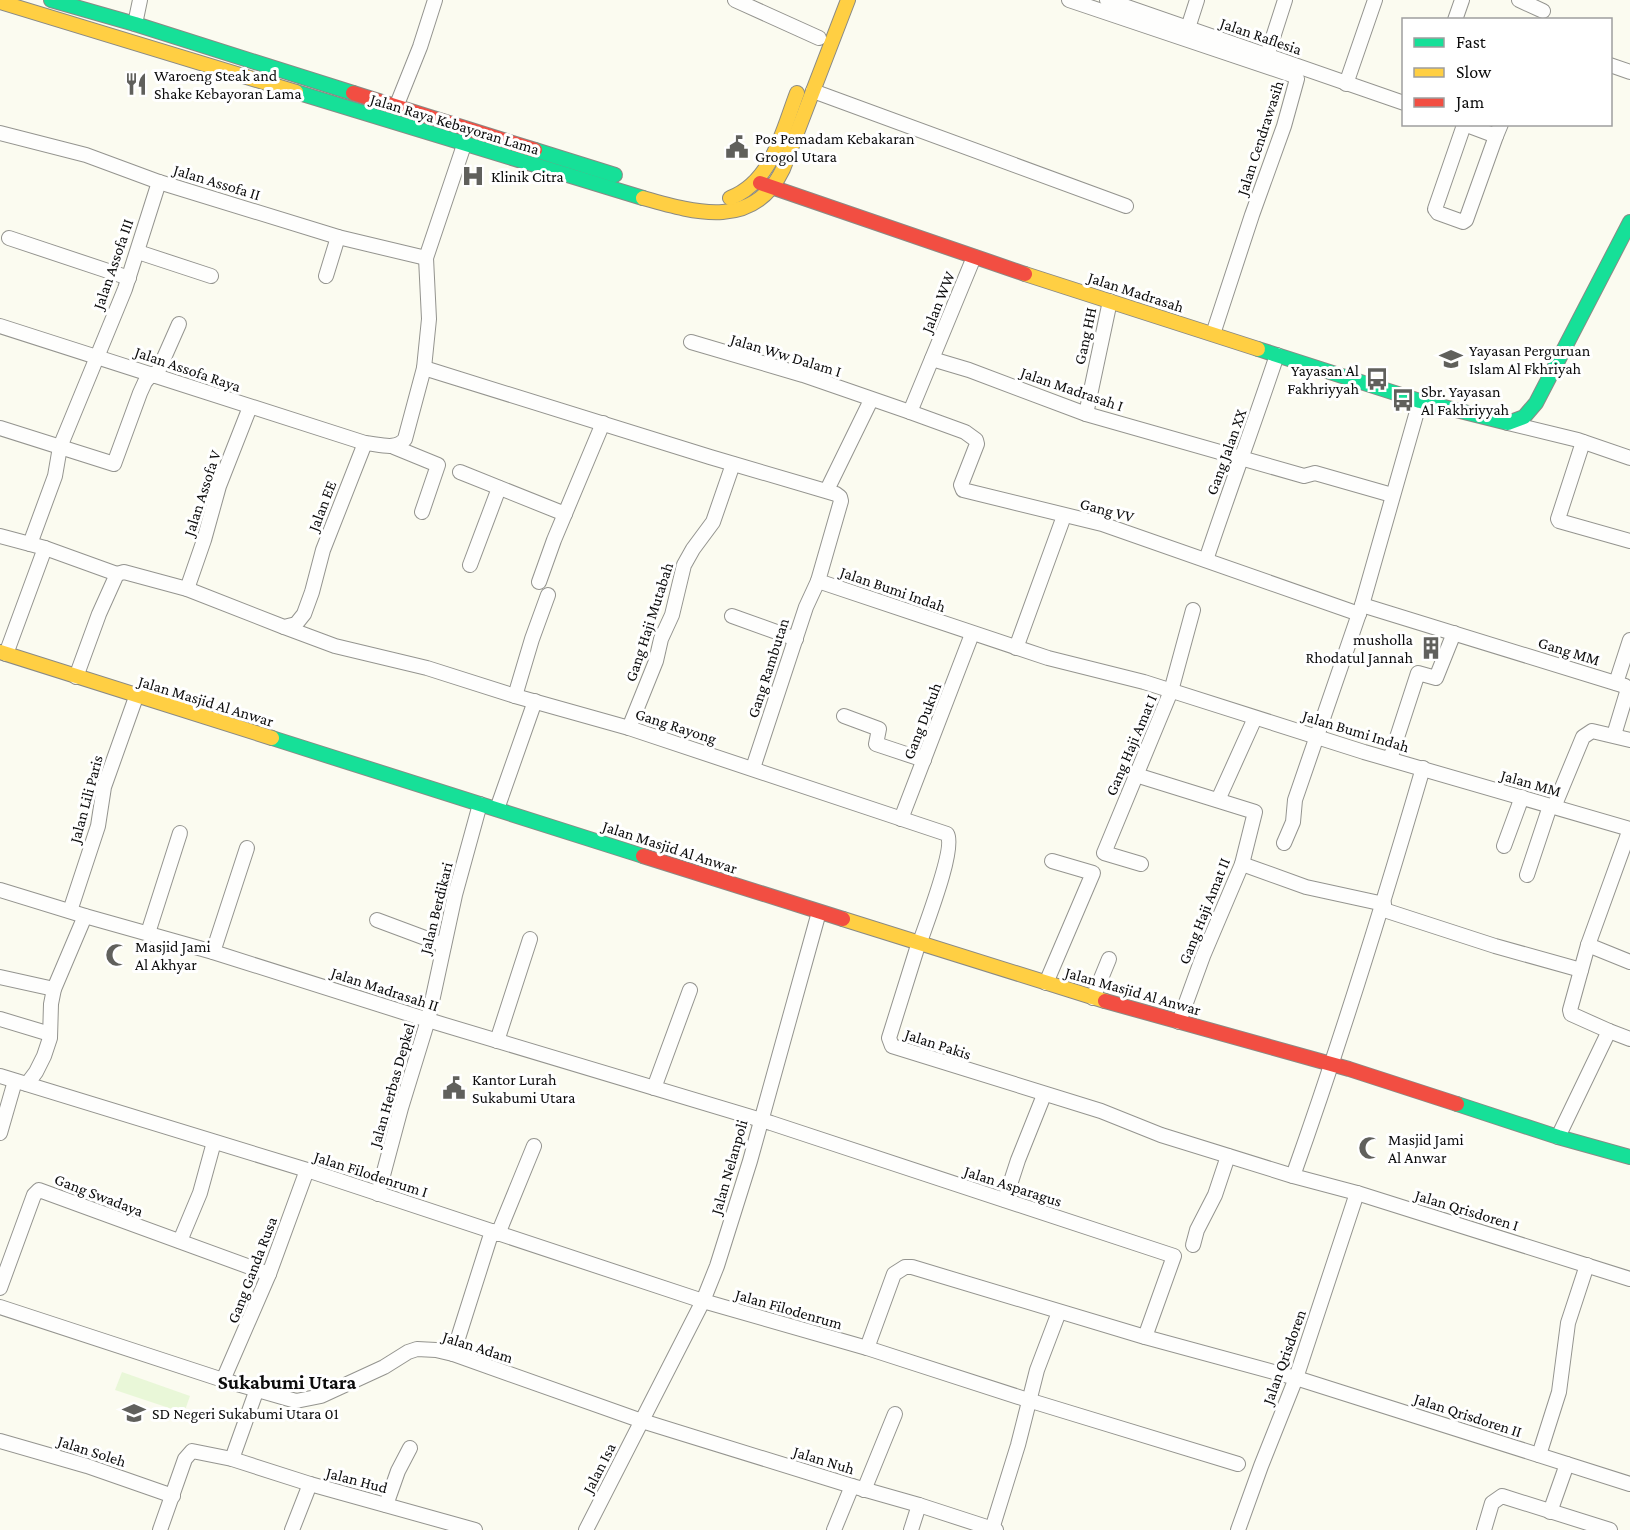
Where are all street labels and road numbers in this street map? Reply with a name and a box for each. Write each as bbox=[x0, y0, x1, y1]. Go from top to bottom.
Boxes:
street label: Jalan Raflesia bbox=[1216, 13, 1305, 59]
street label: Jalan Cendrawasih bbox=[1233, 78, 1288, 200]
street label: Jalan Raya Kebayoran Lama bbox=[366, 90, 542, 159]
street label: Jalan Assofa II bbox=[169, 160, 263, 204]
street label: Jalan Assofa III bbox=[89, 216, 137, 314]
street label: Jalan Madrasah bbox=[1084, 268, 1186, 317]
street label: Jalan WW bbox=[917, 269, 959, 337]
street label: Gang HH bbox=[1071, 306, 1100, 366]
street label: Jalan Ww Dalam I bbox=[726, 329, 844, 381]
street label: Jalan Assofa Raya bbox=[131, 342, 244, 396]
street label: Jalan Madrasah I bbox=[1016, 363, 1126, 416]
street label: Gang Jalan XX bbox=[1203, 406, 1251, 498]
street label: Jalan Assofa V bbox=[180, 447, 225, 540]
street label: Jalan EE bbox=[304, 478, 340, 536]
street label: Gang VV bbox=[1078, 495, 1137, 527]
street label: Gang Haji Mutabah bbox=[622, 560, 677, 684]
street label: Jalan Bumi Indah bbox=[836, 562, 948, 616]
street label: Gang Rambutan bbox=[744, 616, 793, 720]
street label: Gang MM bbox=[1536, 634, 1602, 669]
street label: Jalan Masjid Al Anwar bbox=[134, 672, 276, 731]
street label: Gang Dukuh bbox=[900, 680, 945, 762]
street label: Gang Haji Amat I bbox=[1102, 692, 1161, 799]
street label: Gang Rayong bbox=[633, 705, 719, 748]
street label: Jalan Bumi Indah bbox=[1298, 706, 1412, 756]
street label: Jalan Lili Paris bbox=[66, 753, 107, 847]
street label: Jalan MM bbox=[1497, 766, 1563, 801]
street label: Jalan Masjid Al Anwar bbox=[598, 817, 740, 878]
street label: Gang Haji Amat II bbox=[1175, 855, 1234, 967]
street label: Jalan Berdikari bbox=[416, 860, 457, 958]
street label: Jalan Madrasah II bbox=[327, 963, 441, 1015]
street label: Jalan Masjid Al Anwar bbox=[1061, 963, 1203, 1020]
street label: Jalan Herbas Depkel bbox=[366, 1021, 419, 1151]
street label: Jalan Pakis bbox=[901, 1025, 973, 1064]
street label: Jalan Nelanpoli bbox=[707, 1118, 752, 1219]
street label: Jalan Filodenrum I bbox=[310, 1147, 430, 1201]
street label: Jalan Asparagus bbox=[960, 1162, 1064, 1211]
street label: Gang Swadaya bbox=[52, 1170, 146, 1221]
street label: Jalan Qrisdoren I bbox=[1411, 1186, 1521, 1235]
street label: Gang Ganda Rusa bbox=[224, 1214, 281, 1326]
street label: Jalan Filodenrum bbox=[731, 1285, 845, 1333]
street label: Jalan Qrisdoren bbox=[1258, 1307, 1310, 1409]
street label: Jalan Adam bbox=[438, 1327, 516, 1367]
street label: Jalan Qrisdoren II bbox=[1410, 1389, 1524, 1441]
street label: Jalan Soleh bbox=[54, 1431, 129, 1471]
street label: Jalan Isa bbox=[578, 1440, 620, 1498]
street label: Jalan Nuh bbox=[789, 1442, 857, 1478]
street label: Jalan Hud bbox=[322, 1463, 390, 1497]

